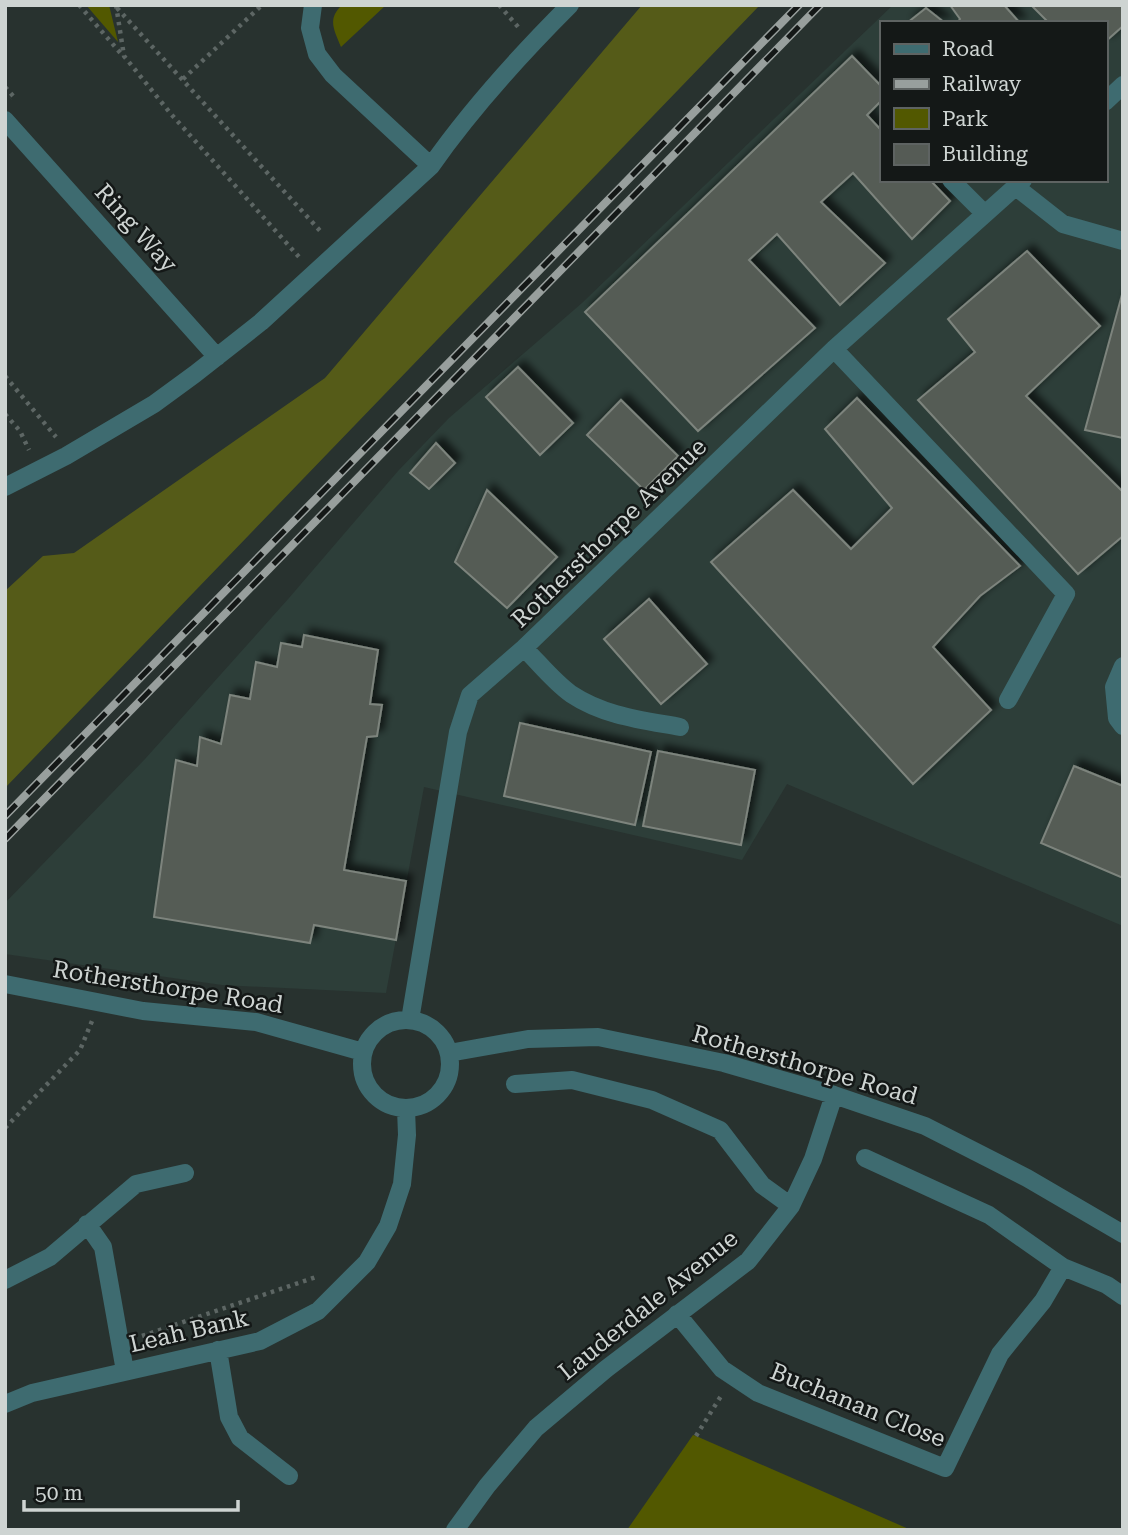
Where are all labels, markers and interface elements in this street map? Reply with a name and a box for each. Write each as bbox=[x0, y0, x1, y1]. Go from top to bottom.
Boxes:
legend bbox=[880, 21, 1107, 182]
text: Road bbox=[942, 37, 994, 61]
text: Railway bbox=[942, 72, 1022, 96]
text: Park bbox=[942, 107, 988, 131]
text: Building bbox=[942, 142, 1028, 166]
street label: Ring Way bbox=[89, 178, 184, 279]
street label: Rothersthorpe Avenue bbox=[506, 433, 712, 633]
street label: Rothersthorpe Road bbox=[51, 955, 285, 1019]
street label: Rothersthorpe Road bbox=[689, 1019, 921, 1111]
street label: Lauderdale Avenue bbox=[553, 1224, 743, 1386]
street label: Leah Bank bbox=[126, 1304, 252, 1358]
street label: Buchanan Close bbox=[766, 1357, 950, 1453]
scale bar bbox=[24, 1468, 238, 1512]
text: 50 m bbox=[35, 1481, 83, 1505]

